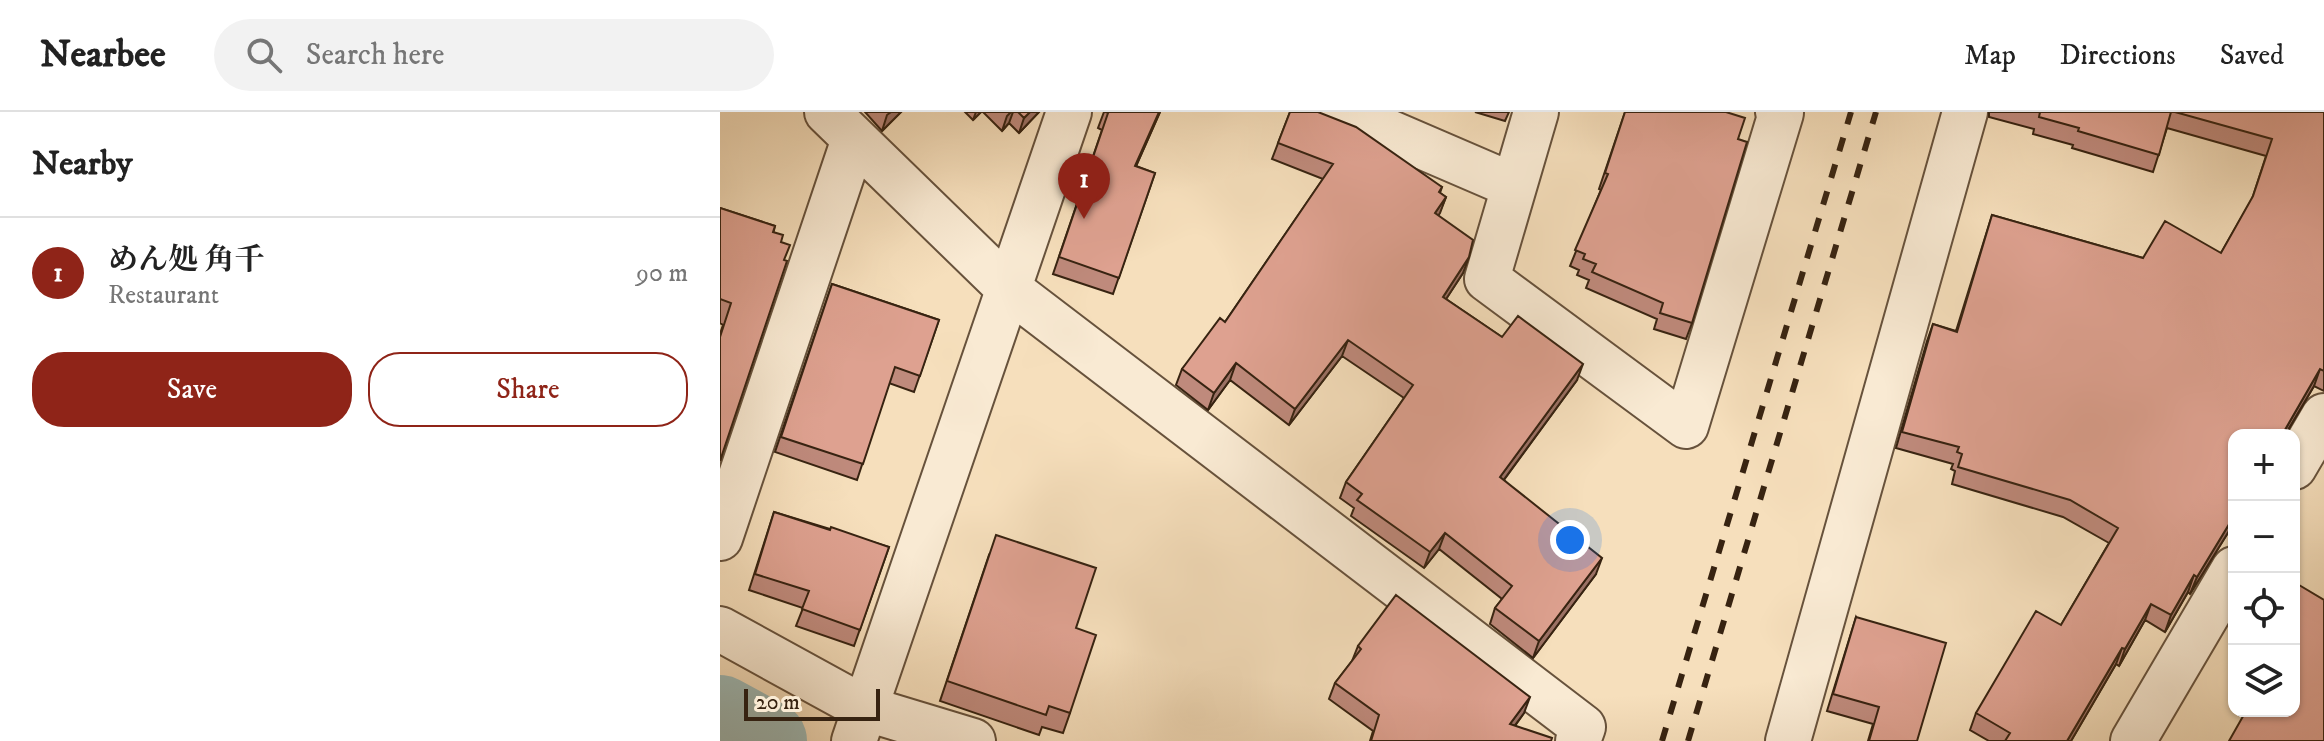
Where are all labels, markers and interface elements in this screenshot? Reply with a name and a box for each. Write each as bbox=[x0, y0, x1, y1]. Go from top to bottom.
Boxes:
search box bbox=[214, 19, 774, 91]
text: Nearbee bbox=[40, 31, 166, 79]
icon: search bbox=[242, 33, 286, 77]
text: Search here bbox=[306, 37, 444, 74]
text: Map bbox=[1964, 38, 2016, 73]
text: Directions bbox=[2060, 38, 2176, 73]
text: Saved bbox=[2220, 38, 2284, 73]
text: Nearby bbox=[32, 143, 133, 185]
pin: 1 bbox=[1058, 153, 1110, 219]
text: めん処 角千 bbox=[108, 242, 264, 279]
text: 1 bbox=[53, 257, 63, 290]
text: 90 m bbox=[636, 257, 688, 290]
text: Restaurant bbox=[108, 279, 219, 312]
button: Save bbox=[32, 352, 352, 427]
button: Share bbox=[368, 352, 688, 427]
map controls bbox=[2228, 429, 2300, 717]
button: + bbox=[2228, 429, 2300, 501]
button: − bbox=[2228, 501, 2300, 573]
your location bbox=[1550, 520, 1590, 560]
button: locate bbox=[2228, 573, 2300, 645]
button: layers bbox=[2228, 645, 2300, 717]
scale bar bbox=[744, 685, 880, 721]
text: 20 m bbox=[756, 689, 800, 716]

